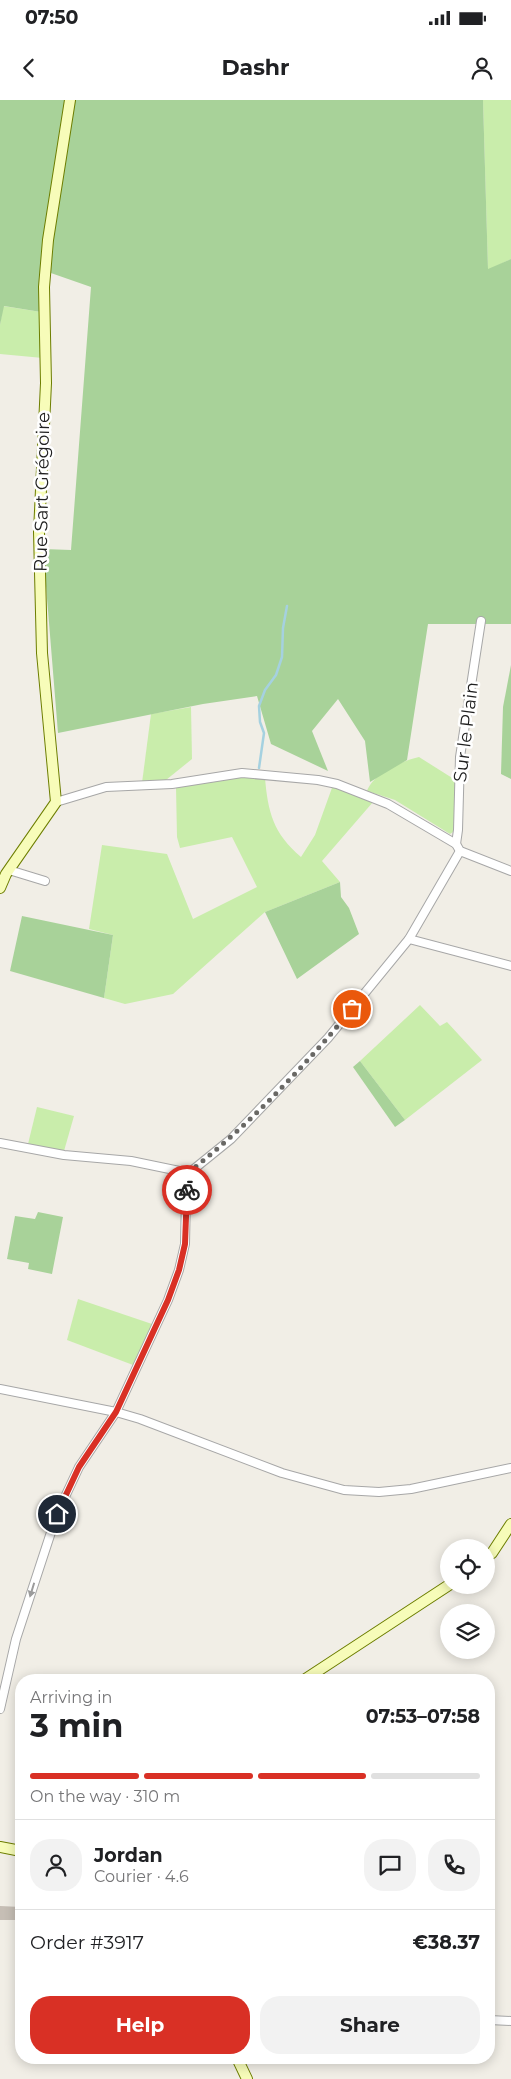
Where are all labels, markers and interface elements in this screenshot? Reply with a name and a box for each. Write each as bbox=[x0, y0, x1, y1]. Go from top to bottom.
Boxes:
text: 07:50 bbox=[25, 6, 78, 29]
icon: back bbox=[15, 54, 43, 82]
text: Dashr bbox=[221, 54, 290, 81]
icon: person bbox=[468, 54, 496, 82]
street label: Rue Sart Grégoire bbox=[30, 412, 54, 572]
street label: Sur le Plain bbox=[449, 681, 483, 783]
pin bbox=[331, 988, 373, 1030]
icon: bag bbox=[338, 995, 366, 1023]
courier bbox=[162, 1165, 212, 1215]
icon: bike bbox=[173, 1176, 201, 1204]
pin bbox=[36, 1493, 78, 1535]
icon: home bbox=[43, 1500, 71, 1528]
map controls bbox=[440, 1539, 495, 1659]
button: locate bbox=[440, 1539, 495, 1594]
one-way arrow bbox=[27, 1582, 35, 1597]
button: layers bbox=[440, 1604, 495, 1659]
text: Arriving in bbox=[30, 1688, 112, 1707]
text: 07:53–07:58 bbox=[366, 1705, 480, 1728]
text: 3 min bbox=[30, 1706, 123, 1745]
text: On the way · 310 m bbox=[30, 1787, 180, 1806]
button: person bbox=[30, 1839, 82, 1891]
button: chat bbox=[364, 1839, 416, 1891]
button: phone bbox=[428, 1839, 480, 1891]
text: Jordan bbox=[94, 1844, 163, 1867]
text: Courier · 4.6 bbox=[94, 1867, 189, 1886]
text: Order #3917 bbox=[30, 1931, 144, 1954]
text: €38.37 bbox=[413, 1931, 480, 1954]
button: Help bbox=[30, 1996, 250, 2054]
button: Share bbox=[260, 1996, 480, 2054]

